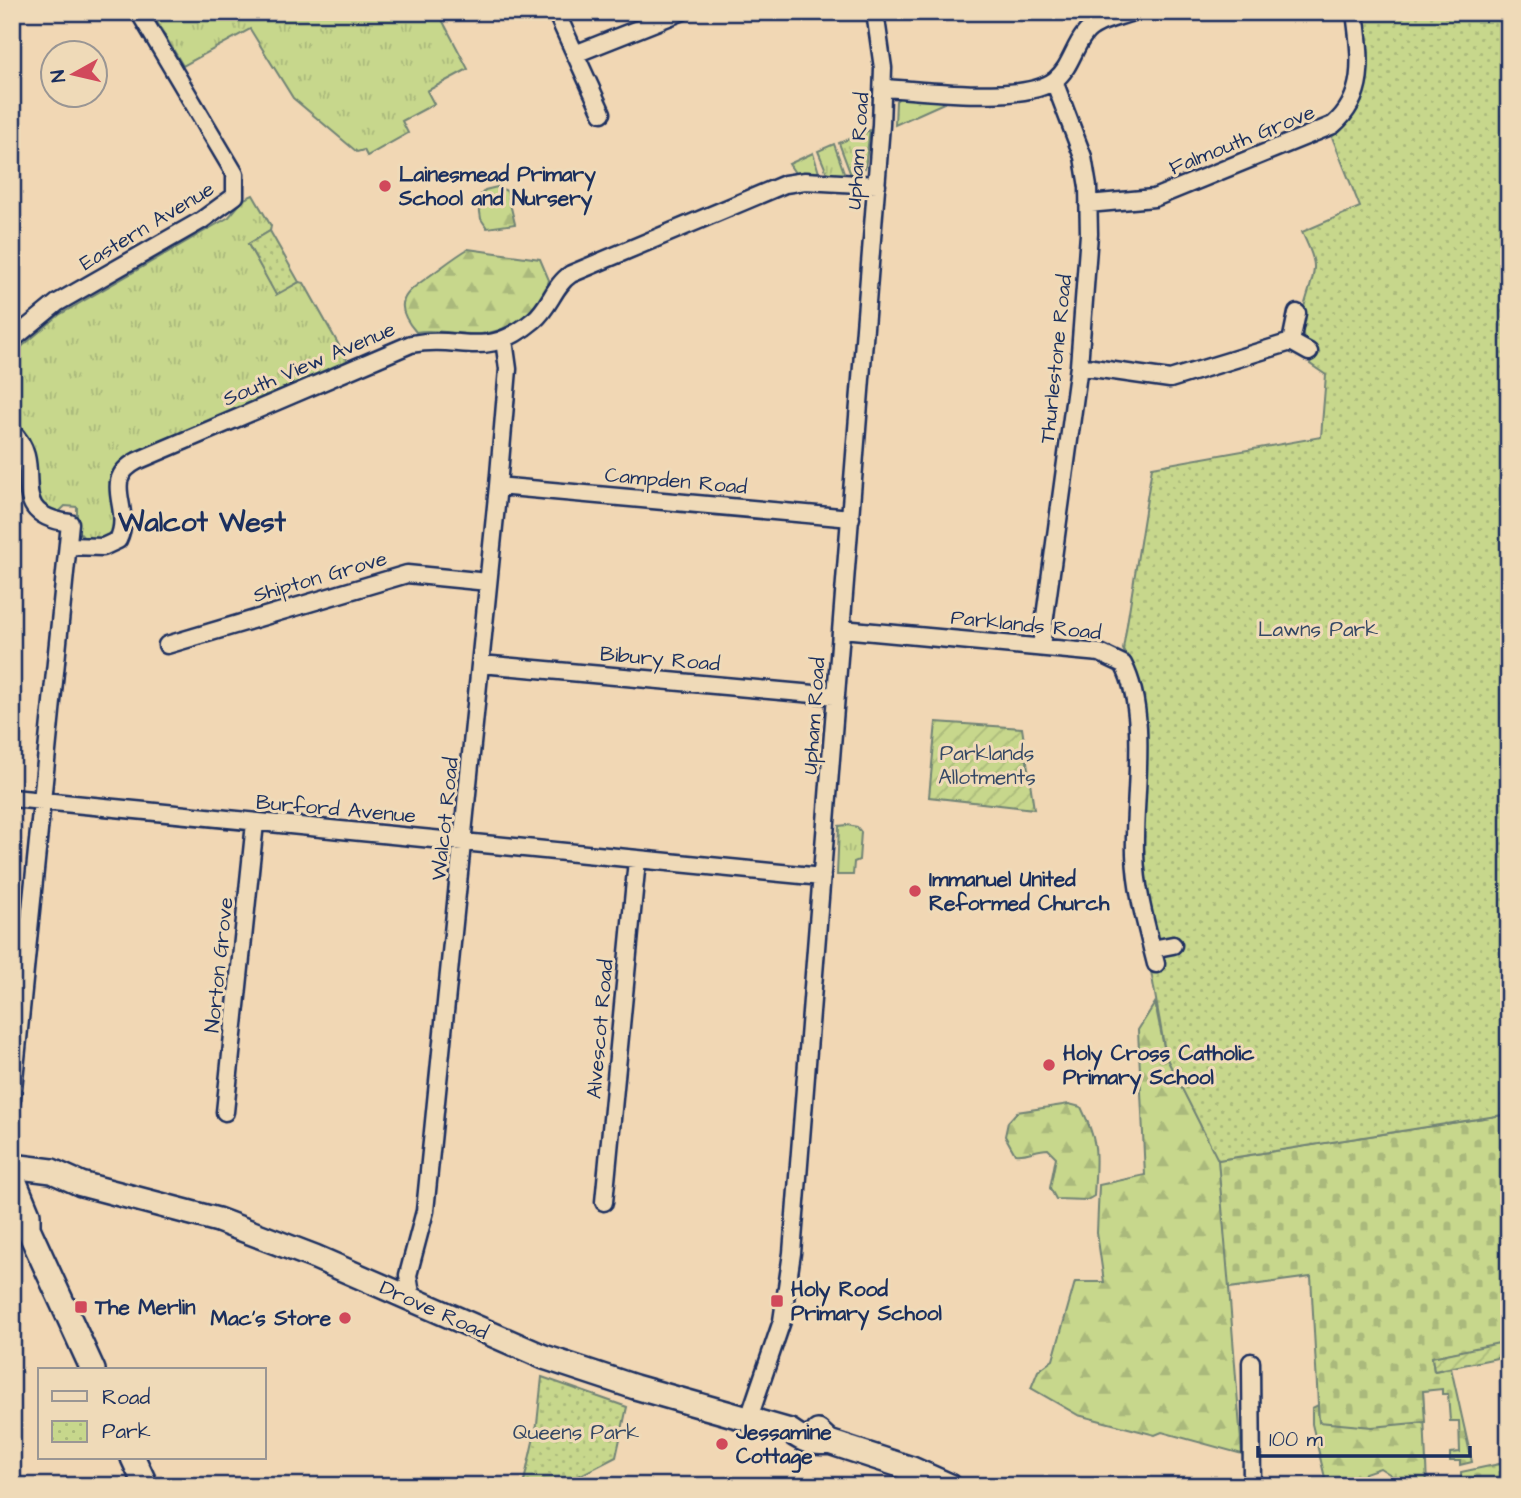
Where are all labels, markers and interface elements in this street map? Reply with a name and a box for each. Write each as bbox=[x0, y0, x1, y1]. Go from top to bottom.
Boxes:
north arrow bbox=[38, 38, 108, 108]
text: N bbox=[44, 68, 73, 84]
street label: Upham Road bbox=[839, 91, 878, 211]
street label: Falmouth Grove bbox=[1165, 98, 1319, 182]
place label: Lainesmead Primary School and Nursery bbox=[398, 160, 596, 216]
street label: Eastern Avenue bbox=[74, 174, 220, 278]
marker: Lainesmead Primary School and Nursery bbox=[377, 178, 393, 194]
street label: Thurlestone Road bbox=[1033, 273, 1079, 445]
street label: South View Avenue bbox=[218, 315, 400, 413]
street label: Campden Road bbox=[603, 460, 749, 503]
district label: Walcot West bbox=[117, 503, 287, 542]
street label: Shipton Grove bbox=[250, 544, 391, 611]
street label: Parklands Road bbox=[949, 603, 1103, 647]
park label: Lawns Park bbox=[1258, 615, 1378, 644]
street label: Bibury Road bbox=[599, 639, 721, 681]
street label: Upham Road bbox=[795, 656, 834, 776]
park label: Parklands Allotments bbox=[938, 739, 1036, 792]
street label: Walcot Road bbox=[424, 756, 466, 882]
street label: Burford Avenue bbox=[255, 788, 417, 830]
place label: Immanuel United Reformed Church bbox=[929, 865, 1110, 918]
marker: Immanuel United Reformed Church bbox=[907, 883, 923, 899]
street label: Norton Grove bbox=[197, 896, 241, 1034]
street label: Alvescot Road bbox=[579, 958, 621, 1100]
place label: Holy Cross Catholic Primary School bbox=[1063, 1039, 1255, 1095]
marker: Holy Cross Catholic Primary School bbox=[1041, 1057, 1057, 1073]
street label: Drove Road bbox=[375, 1273, 493, 1347]
place label: Holy Rood Primary School bbox=[791, 1275, 943, 1331]
place label: The Merlin bbox=[94, 1293, 196, 1322]
marker: Holy Rood Primary School bbox=[769, 1293, 785, 1309]
marker: The Merlin bbox=[73, 1299, 89, 1315]
place label: Mac's Store bbox=[211, 1304, 332, 1333]
marker: Mac's Store bbox=[337, 1310, 353, 1326]
legend bbox=[38, 1368, 266, 1460]
text: Road bbox=[102, 1383, 150, 1412]
scale bar bbox=[1258, 1414, 1470, 1458]
text: Park bbox=[102, 1417, 151, 1446]
park label: Queens Park bbox=[513, 1418, 639, 1447]
place label: Jessamine Cottage bbox=[735, 1418, 832, 1473]
text: 100 m bbox=[1269, 1425, 1324, 1454]
marker: Jessamine Cottage bbox=[714, 1436, 730, 1452]

